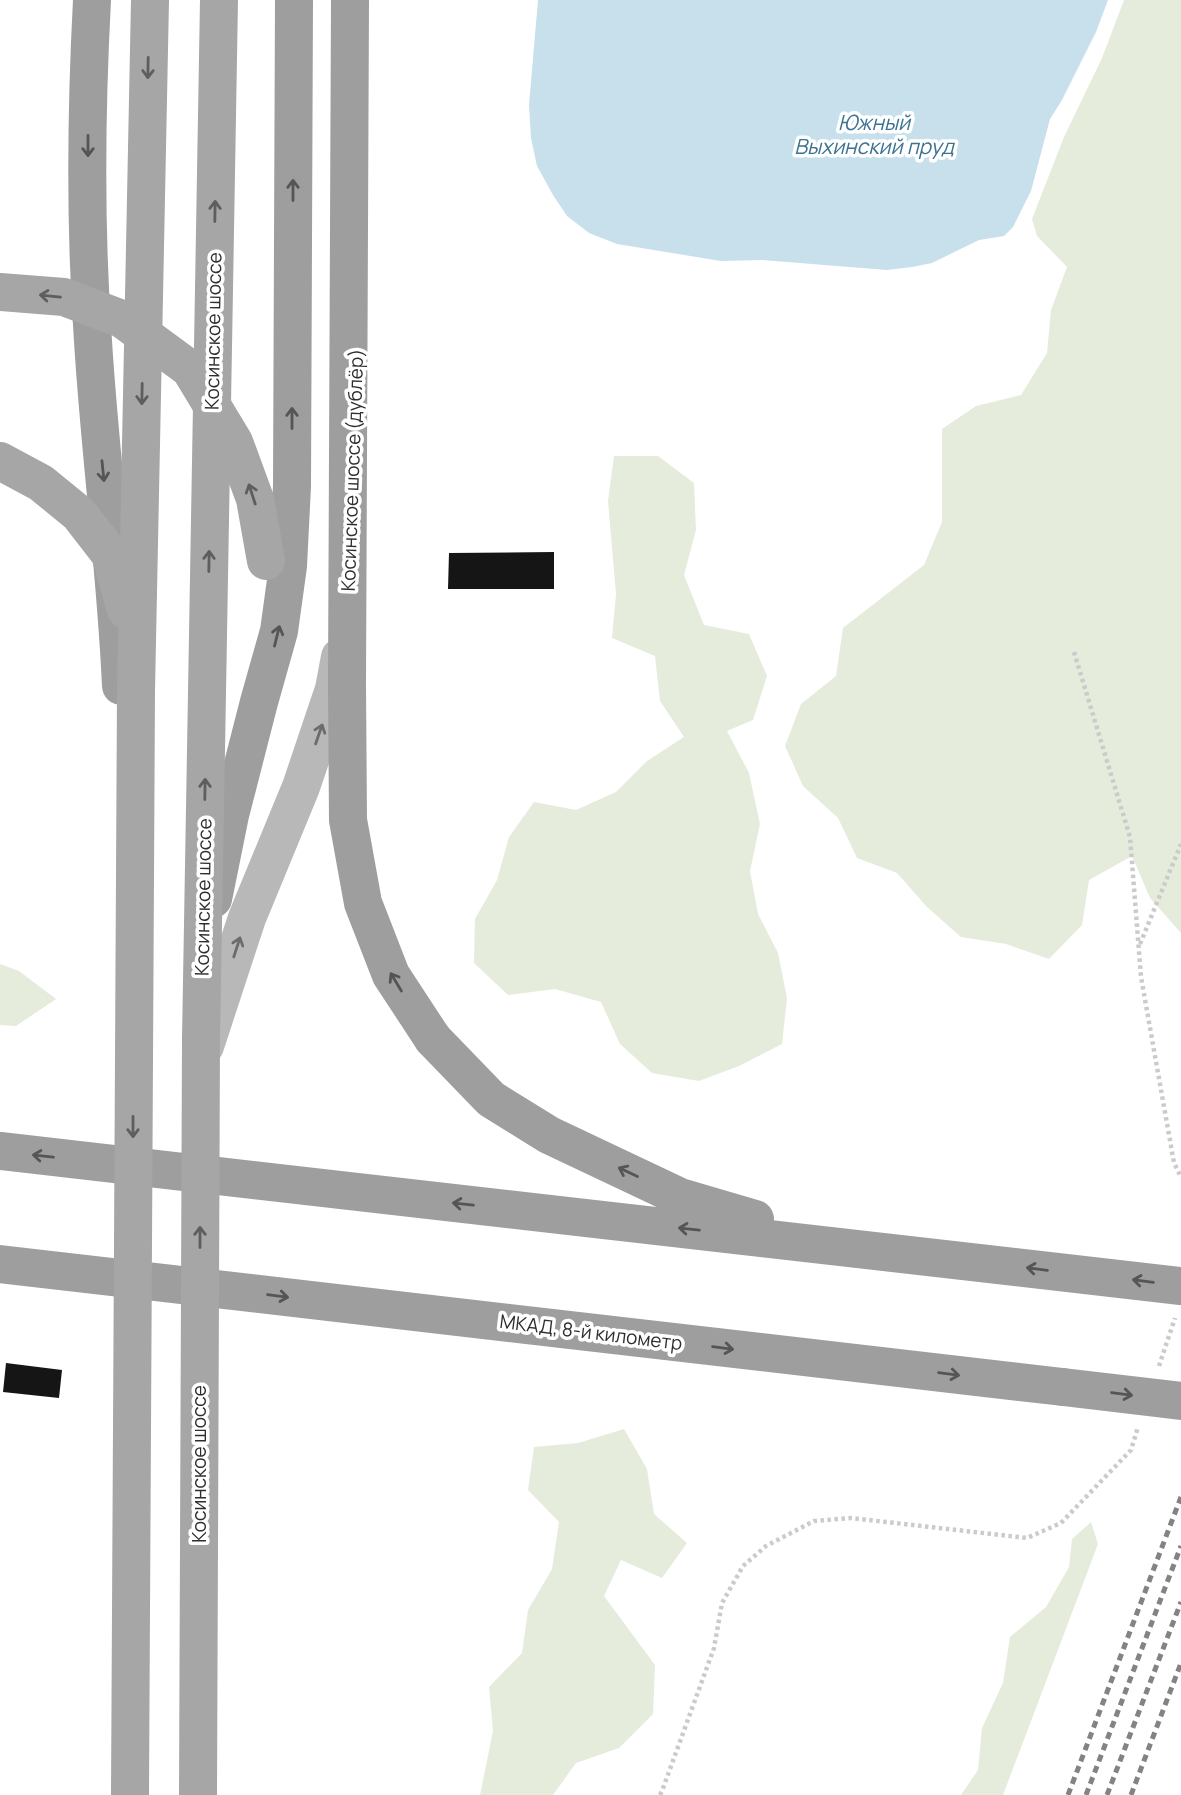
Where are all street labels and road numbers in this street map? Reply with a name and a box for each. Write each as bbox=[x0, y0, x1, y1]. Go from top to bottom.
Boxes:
street label: Косинское шоссе bbox=[199, 252, 227, 410]
street label: Косинское шоссе (дублёр) bbox=[335, 348, 369, 592]
street label: Косинское шоссе bbox=[189, 818, 217, 976]
street label: МКАД, 8-й километр bbox=[498, 1308, 684, 1356]
street label: Косинское шоссе bbox=[186, 1385, 212, 1543]

